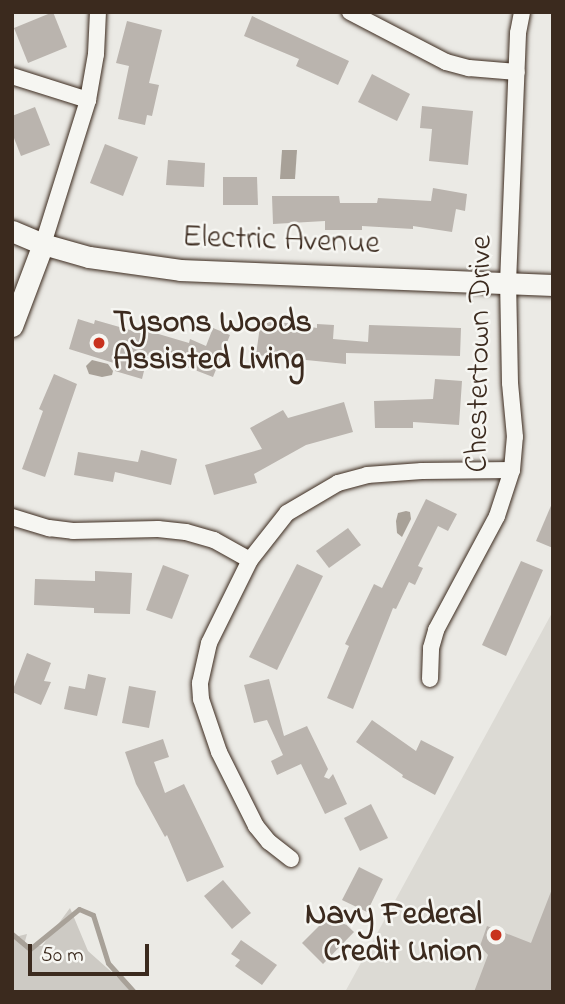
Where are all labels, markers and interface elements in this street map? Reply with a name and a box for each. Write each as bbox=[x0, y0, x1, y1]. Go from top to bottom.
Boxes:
street label: Electric Avenue bbox=[182, 219, 380, 265]
street label: Chestertown Drive bbox=[460, 235, 502, 473]
place label: Tysons Woods Assisted Living bbox=[113, 306, 312, 381]
marker: Tysons Woods Assisted Living bbox=[91, 335, 107, 351]
place label: Navy Federal Credit Union bbox=[305, 898, 482, 973]
marker: Navy Federal Credit Union bbox=[488, 927, 504, 943]
scale bar bbox=[32, 930, 152, 974]
text: 50 m bbox=[41, 941, 84, 971]

